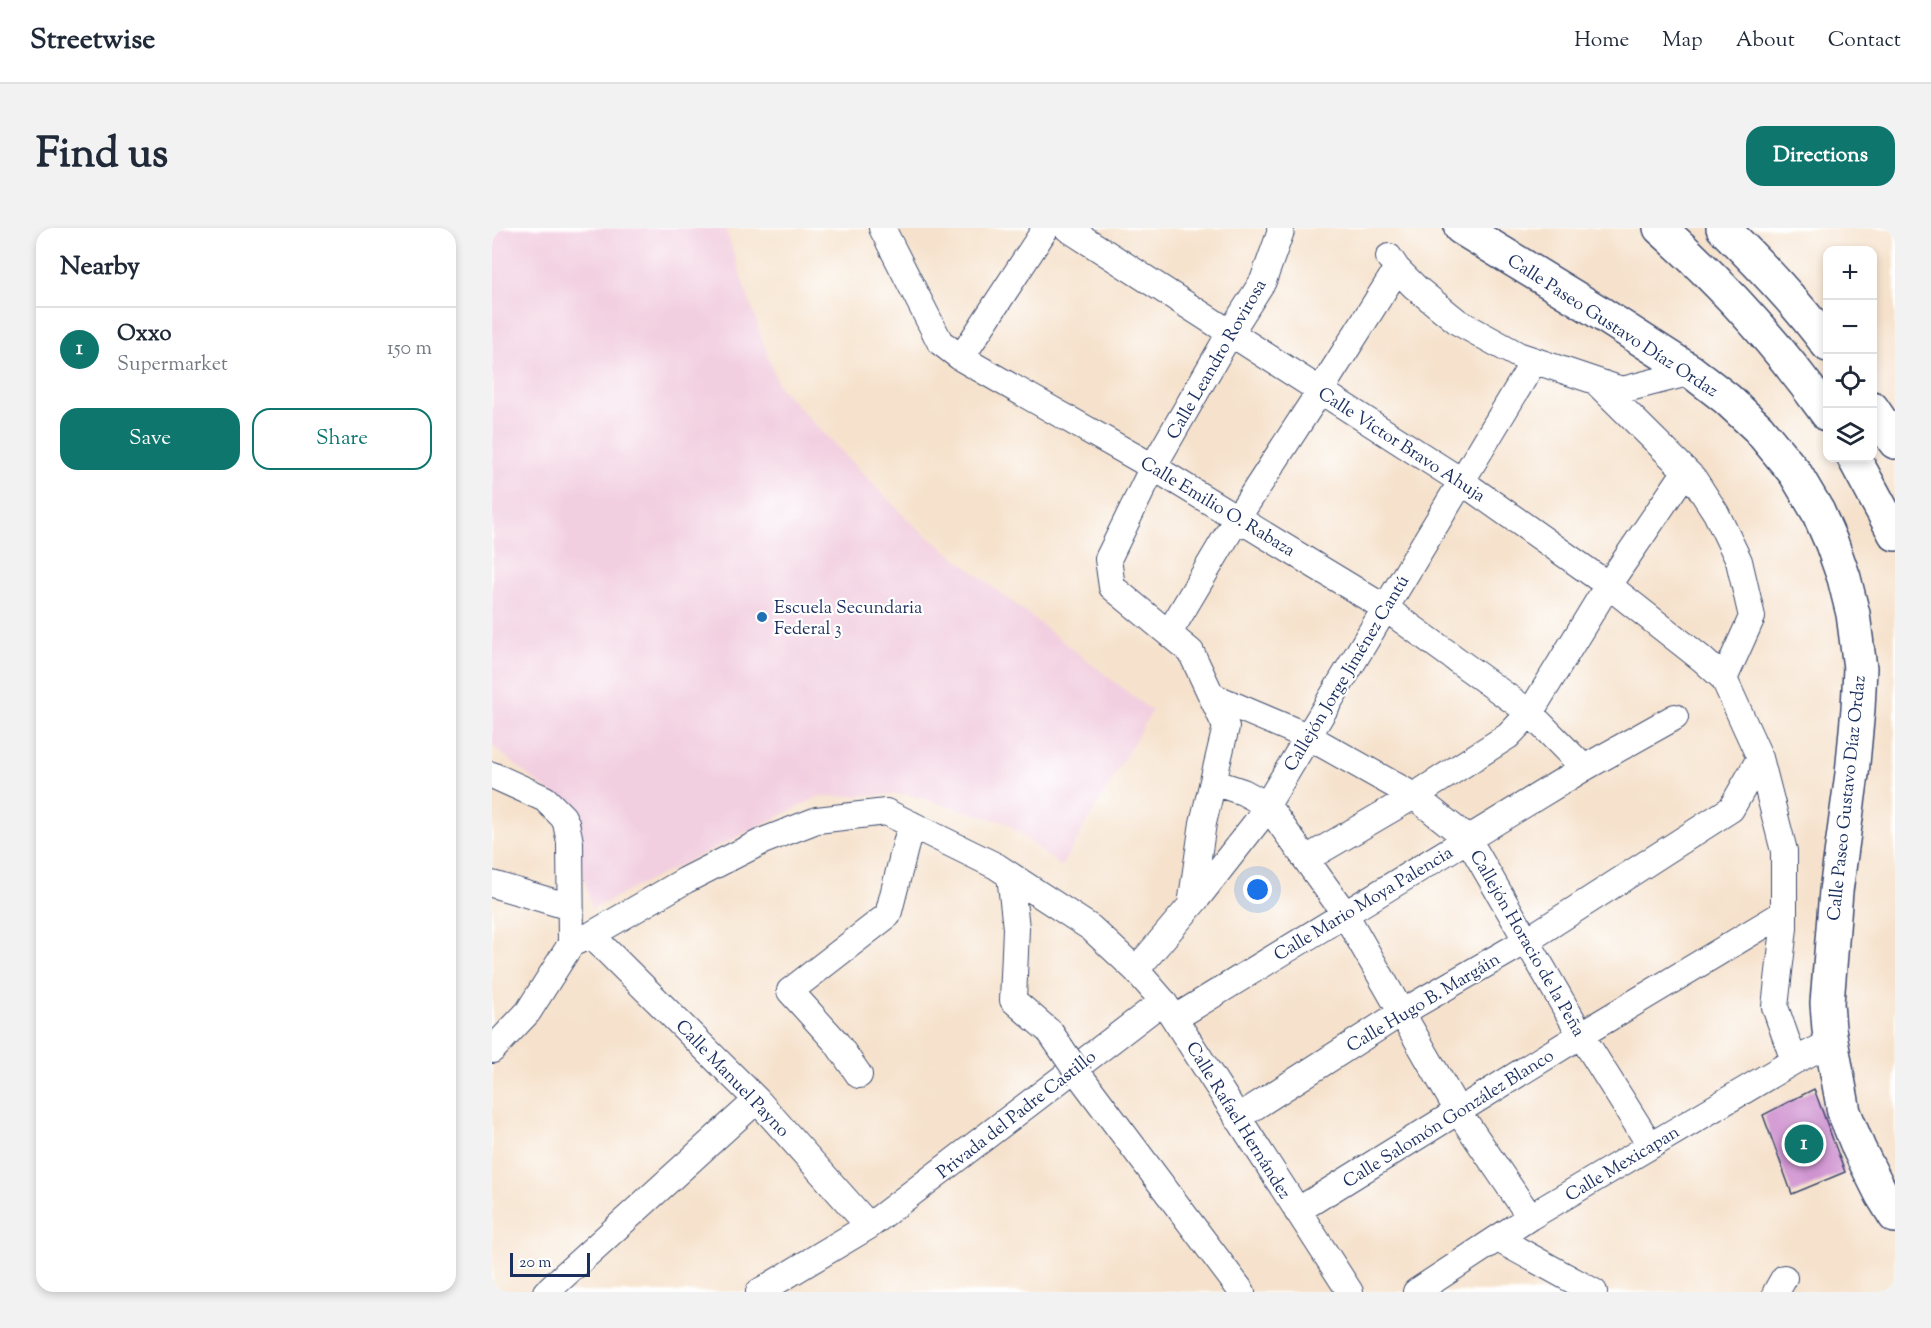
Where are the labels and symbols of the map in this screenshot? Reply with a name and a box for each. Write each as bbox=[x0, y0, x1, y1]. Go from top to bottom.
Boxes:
street label: Calle Paseo Gustavo Díaz Ordaz bbox=[1501, 249, 1723, 405]
street label: Calle Leandro Rovirosa bbox=[1161, 275, 1274, 445]
street label: Calle Víctor Bravo Ahuja bbox=[1312, 382, 1490, 510]
street label: Calle Emilio O. Rabaza bbox=[1135, 451, 1299, 564]
street label: Callejón Jorge Jiménez Cantú bbox=[1279, 571, 1417, 777]
place label: Escuela Secundaria Federal 3 bbox=[774, 596, 922, 643]
marker: Escuela Secundaria Federal 3 bbox=[755, 610, 769, 624]
street label: Calle Paseo Gustavo Díaz Ordaz bbox=[1822, 674, 1874, 922]
street label: Calle Mario Moya Palencia bbox=[1270, 841, 1459, 969]
street label: Callejón Horacio de la Peña bbox=[1462, 846, 1590, 1042]
your location bbox=[1243, 875, 1272, 904]
street label: Calle Hugo B. Margáin bbox=[1342, 947, 1506, 1060]
street label: Calle Manuel Payno bbox=[668, 1015, 795, 1144]
street label: Calle Rafael Hernández bbox=[1178, 1037, 1296, 1205]
street label: Calle Salomón González Blanco bbox=[1338, 1044, 1560, 1196]
street label: Privada del Padre Castillo bbox=[932, 1045, 1103, 1186]
street label: Calle Mexicapan bbox=[1561, 1120, 1685, 1209]
pin: 1 bbox=[1784, 1122, 1824, 1166]
scale bar bbox=[510, 1250, 590, 1278]

